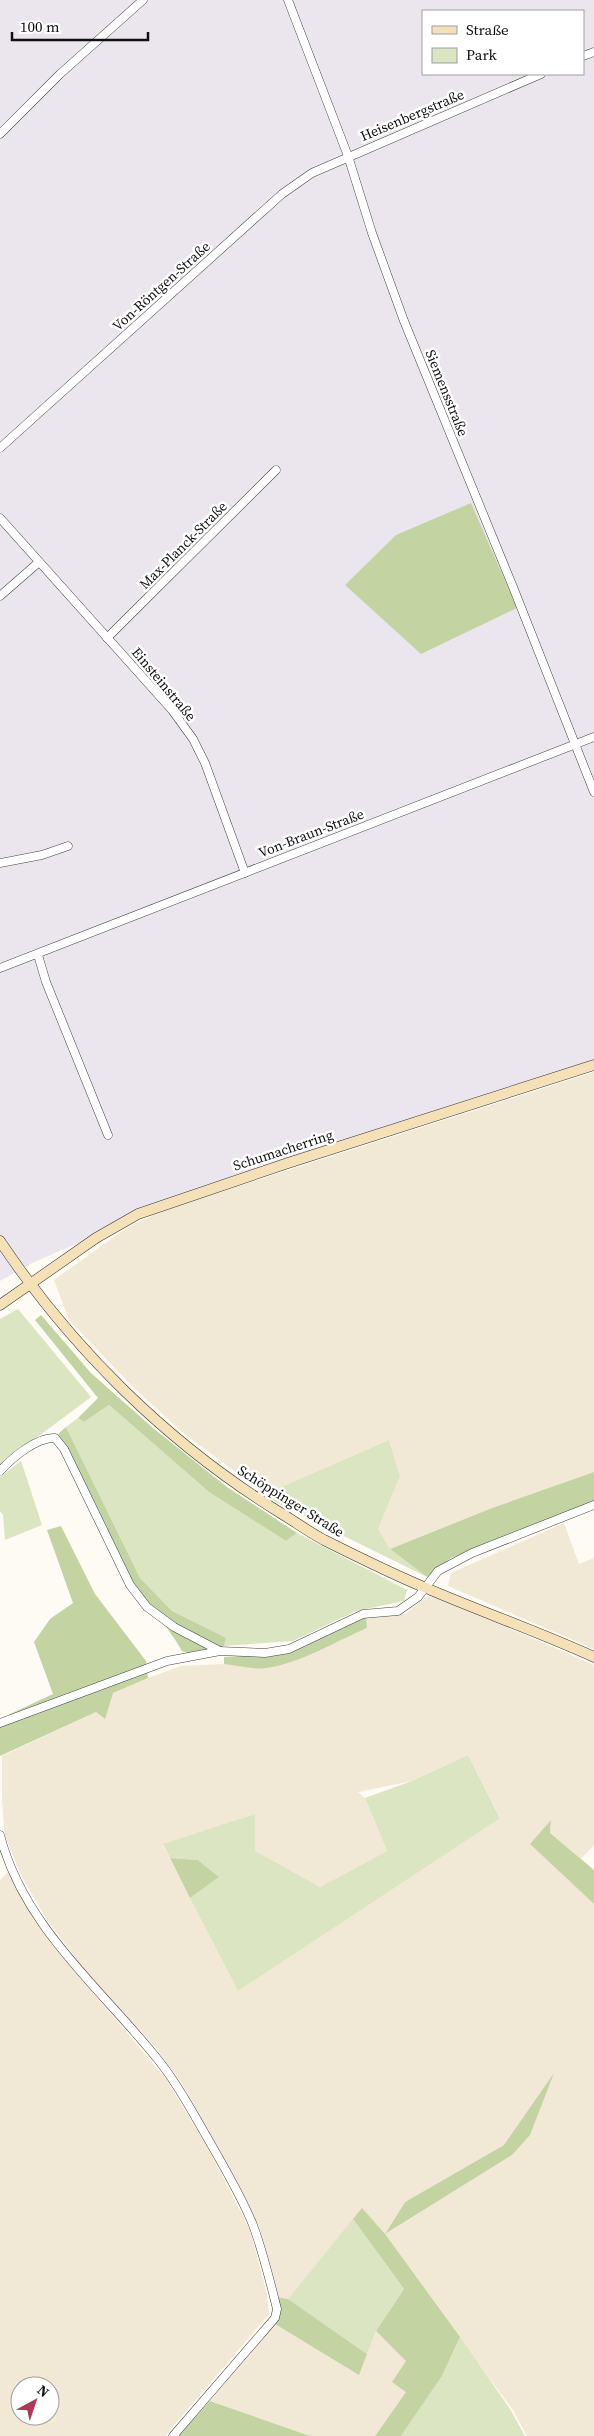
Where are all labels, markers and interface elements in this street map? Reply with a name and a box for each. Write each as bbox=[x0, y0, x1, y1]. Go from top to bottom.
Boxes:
scale bar bbox=[12, 10, 149, 42]
legend bbox=[422, 10, 584, 75]
text: 100 m bbox=[20, 16, 60, 37]
text: Straße bbox=[466, 19, 509, 40]
text: Park bbox=[466, 44, 498, 65]
street label: Heisenbergstraße bbox=[357, 84, 467, 146]
street label: Von-Röntgen-Straße bbox=[108, 237, 214, 335]
street label: Siemensstraße bbox=[421, 347, 473, 439]
street label: Max-Planck-Straße bbox=[135, 497, 231, 593]
street label: Einsteinstraße bbox=[127, 643, 201, 725]
street label: Von-Braun-Straße bbox=[255, 804, 367, 862]
street label: Schumacherring bbox=[230, 1124, 336, 1176]
street label: Schöppinger Straße bbox=[234, 1460, 348, 1542]
north arrow bbox=[10, 2376, 60, 2426]
text: N bbox=[33, 2380, 54, 2402]

